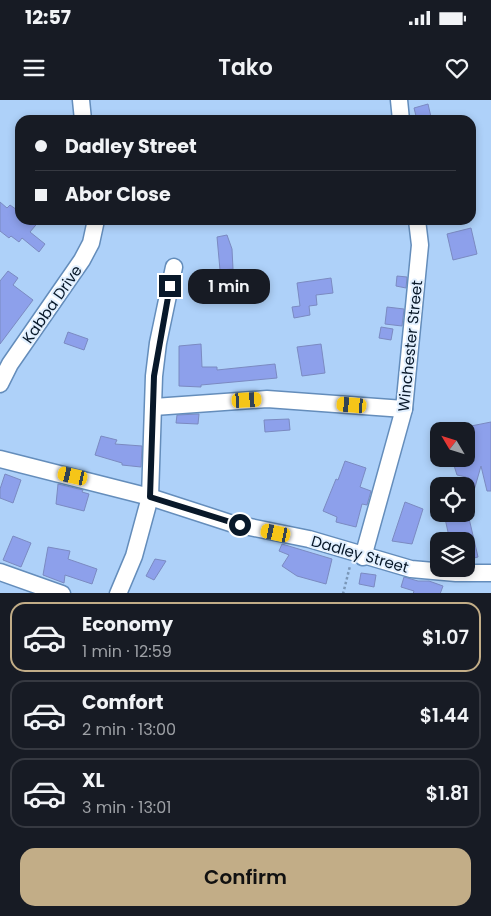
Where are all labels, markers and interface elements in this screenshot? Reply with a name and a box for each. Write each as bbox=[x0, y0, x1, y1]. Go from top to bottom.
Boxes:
text: 12:57 bbox=[25, 4, 71, 31]
text: Tako bbox=[218, 52, 273, 83]
icon: menu bbox=[20, 54, 48, 82]
icon: heart bbox=[443, 54, 471, 82]
text: Dadley Street bbox=[65, 133, 197, 160]
text: Abor Close bbox=[65, 181, 171, 208]
street label: Kabba Drive bbox=[17, 261, 87, 347]
callout: 1 min bbox=[188, 268, 270, 304]
route end bbox=[159, 275, 181, 297]
text: 1 min bbox=[208, 275, 250, 298]
street label: Winchester Street bbox=[393, 279, 427, 413]
car bbox=[231, 392, 262, 408]
car bbox=[336, 396, 367, 414]
north arrow bbox=[430, 422, 475, 468]
map controls bbox=[430, 422, 475, 577]
car bbox=[56, 465, 89, 487]
button: locate bbox=[430, 477, 475, 522]
route start bbox=[229, 514, 251, 536]
car bbox=[259, 523, 292, 543]
street label: Dadley Street bbox=[309, 530, 411, 578]
button: layers bbox=[430, 532, 475, 577]
text: Economy bbox=[82, 611, 173, 638]
icon: car bbox=[22, 615, 67, 660]
text: $1.07 bbox=[422, 624, 469, 651]
text: 1 min · 12:59 bbox=[82, 640, 172, 663]
text: Comfort bbox=[82, 689, 164, 716]
icon: car bbox=[22, 693, 67, 738]
text: $1.44 bbox=[420, 702, 469, 729]
text: 2 min · 13:00 bbox=[82, 718, 176, 741]
text: XL bbox=[82, 767, 105, 794]
icon: car bbox=[22, 771, 67, 816]
text: $1.81 bbox=[426, 780, 469, 807]
text: 3 min · 13:01 bbox=[82, 796, 171, 819]
button: Confirm bbox=[20, 848, 471, 906]

